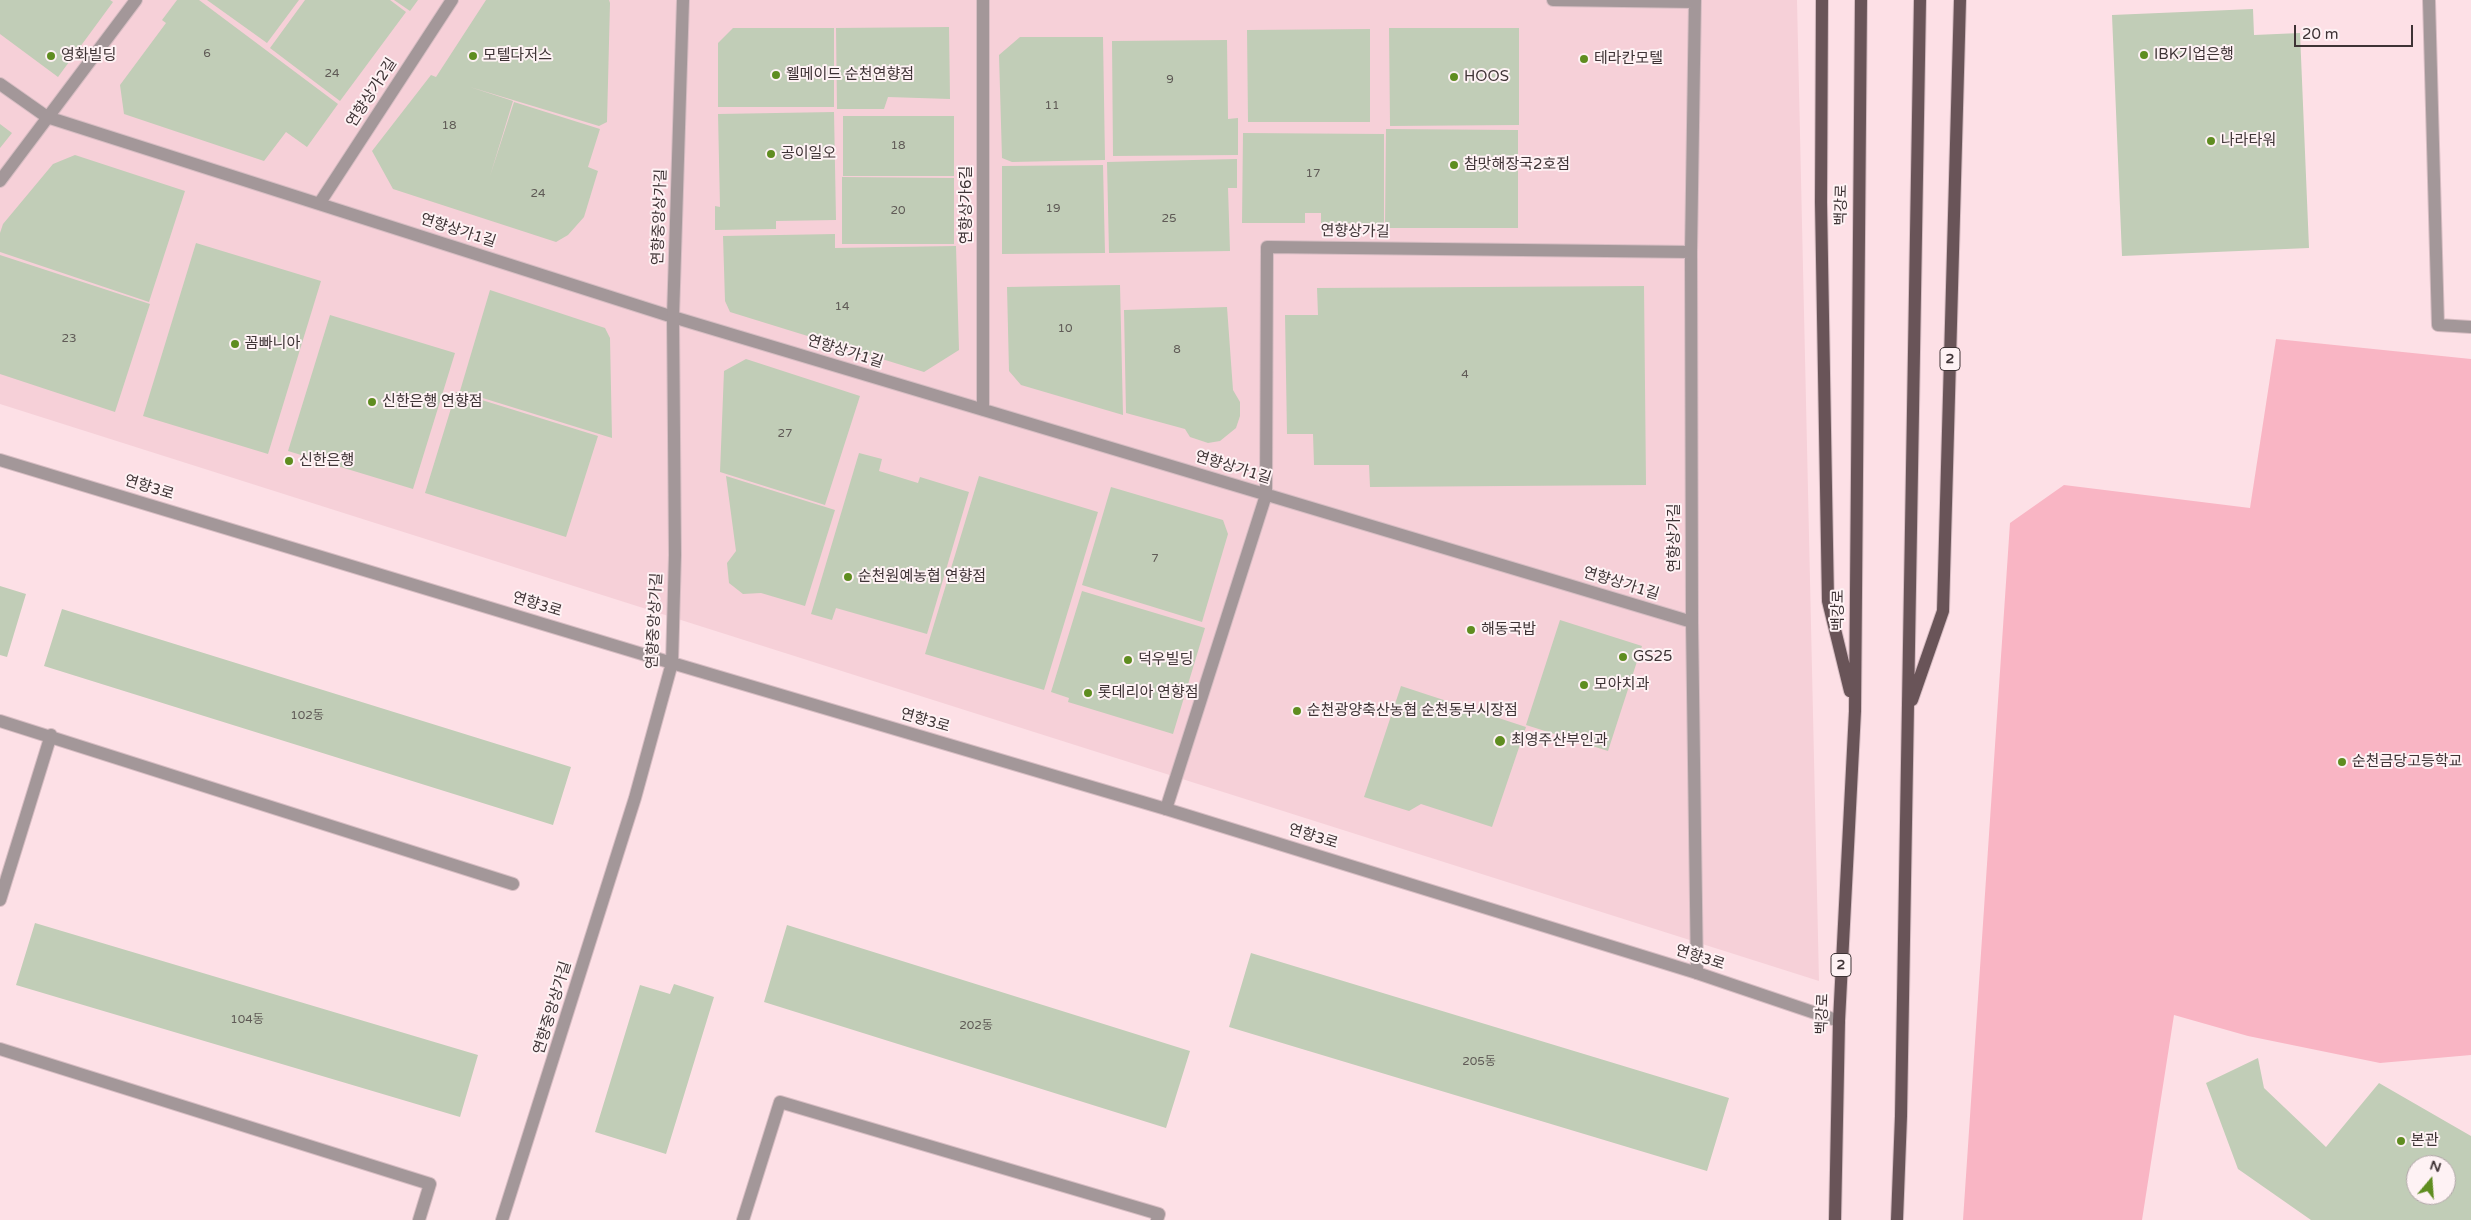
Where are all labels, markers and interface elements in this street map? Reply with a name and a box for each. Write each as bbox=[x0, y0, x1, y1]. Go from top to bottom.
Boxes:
scale bar bbox=[2296, 15, 2415, 47]
text: 20 m bbox=[2302, 25, 2339, 43]
place label: IBK기업은행 bbox=[2154, 46, 2234, 64]
place label: 영화빌딩 bbox=[61, 47, 116, 65]
house number: 6 bbox=[203, 47, 211, 61]
place label: 모텔다저스 bbox=[483, 47, 552, 65]
marker: IBK기업은행 bbox=[2138, 49, 2150, 61]
marker: 영화빌딩 bbox=[45, 50, 57, 62]
marker: 모텔다저스 bbox=[467, 50, 479, 62]
place label: 테라칸모텔 bbox=[1594, 50, 1663, 68]
marker: 테라칸모텔 bbox=[1578, 53, 1590, 65]
street label: 연향상가2길 bbox=[343, 55, 401, 131]
place label: 웰메이드 순천연향점 bbox=[786, 66, 914, 84]
house number: 24 bbox=[324, 67, 340, 81]
place label: HOOS bbox=[1464, 68, 1509, 86]
marker: 웰메이드 순천연향점 bbox=[770, 69, 782, 81]
marker: HOOS bbox=[1448, 71, 1460, 83]
house number: 9 bbox=[1166, 73, 1174, 87]
house number: 11 bbox=[1044, 99, 1060, 113]
house number: 18 bbox=[441, 119, 457, 133]
place label: 나라타워 bbox=[2221, 132, 2276, 150]
marker: 나라타워 bbox=[2205, 135, 2217, 147]
house number: 18 bbox=[890, 139, 906, 153]
place label: 공이일오 bbox=[781, 145, 836, 163]
marker: 공이일오 bbox=[765, 148, 777, 160]
place label: 참맛해장국2호점 bbox=[1464, 156, 1570, 174]
marker: 참맛해장국2호점 bbox=[1448, 159, 1460, 171]
street label: 연향상가6길 bbox=[958, 166, 976, 244]
house number: 17 bbox=[1305, 167, 1321, 181]
street label: 연향중앙상가길 bbox=[649, 168, 671, 266]
street label: 백강로 bbox=[1833, 184, 1851, 226]
house number: 24 bbox=[530, 187, 546, 201]
house number: 19 bbox=[1045, 202, 1061, 216]
house number: 20 bbox=[890, 204, 906, 218]
street label: 연향상가1길 bbox=[418, 210, 498, 252]
house number: 25 bbox=[1161, 212, 1177, 226]
street label: 연향상가길 bbox=[1320, 222, 1390, 242]
house number: 14 bbox=[834, 300, 850, 314]
house number: 10 bbox=[1057, 322, 1073, 336]
house number: 23 bbox=[61, 332, 77, 346]
street label: 연향상가1길 bbox=[805, 332, 885, 372]
place label: 꼼빠니아 bbox=[245, 335, 300, 353]
marker: 꼼빠니아 bbox=[229, 338, 241, 350]
house number: 8 bbox=[1173, 343, 1181, 357]
road number: 2 bbox=[1940, 348, 1960, 370]
house number: 4 bbox=[1461, 368, 1469, 382]
place label: 신한은행 연향점 bbox=[382, 393, 482, 411]
marker: 신한은행 연향점 bbox=[366, 396, 378, 408]
house number: 27 bbox=[777, 427, 793, 441]
street label: 연향상가1길 bbox=[1193, 448, 1273, 488]
place label: 신한은행 bbox=[299, 452, 354, 470]
marker: 신한은행 bbox=[283, 455, 295, 467]
street label: 연향3로 bbox=[122, 472, 176, 504]
street label: 연향상가길 bbox=[1666, 504, 1684, 572]
house number: 7 bbox=[1151, 552, 1159, 566]
street label: 연향상가1길 bbox=[1581, 564, 1661, 604]
place label: 순천원예농협 연향점 bbox=[858, 568, 986, 586]
marker: 순천원예농협 연향점 bbox=[842, 571, 854, 583]
street label: 연향중앙상가길 bbox=[643, 572, 667, 670]
street label: 연향3로 bbox=[510, 589, 564, 621]
street label: 백강로 bbox=[1830, 589, 1848, 631]
place label: 해동국밥 bbox=[1481, 621, 1536, 639]
marker: 해동국밥 bbox=[1465, 624, 1477, 636]
place label: GS25 bbox=[1633, 648, 1672, 666]
place label: 덕우빌딩 bbox=[1138, 651, 1193, 669]
marker: GS25 bbox=[1617, 651, 1629, 663]
marker: 덕우빌딩 bbox=[1122, 654, 1134, 666]
place label: 모아치과 bbox=[1594, 676, 1649, 694]
marker: 모아치과 bbox=[1578, 679, 1590, 691]
place label: 롯데리아 연향점 bbox=[1098, 684, 1198, 702]
marker: 롯데리아 연향점 bbox=[1082, 687, 1094, 699]
place label: 순천광양축산농협 순천동부시장점 bbox=[1307, 702, 1518, 720]
street label: 연향3로 bbox=[898, 705, 952, 737]
marker: 순천광양축산농협 순천동부시장점 bbox=[1291, 705, 1303, 717]
house number: 102동 bbox=[290, 709, 324, 723]
place label: 최영주산부인과 bbox=[1511, 732, 1608, 750]
marker: 최영주산부인과 bbox=[1493, 734, 1507, 748]
place label: 순천금당고등학교 bbox=[2352, 753, 2462, 771]
marker: 순천금당고등학교 bbox=[2336, 756, 2348, 768]
street label: 연향3로 bbox=[1286, 821, 1340, 853]
street label: 연향3로 bbox=[1673, 942, 1727, 974]
road number: 2 bbox=[1831, 954, 1851, 976]
street label: 연향중앙상가길 bbox=[530, 959, 576, 1057]
street label: 백강로 bbox=[1813, 993, 1833, 1035]
house number: 104동 bbox=[230, 1013, 264, 1027]
house number: 202동 bbox=[959, 1019, 993, 1033]
house number: 205동 bbox=[1462, 1055, 1496, 1069]
place label: 본관 bbox=[2411, 1132, 2439, 1150]
marker: 본관 bbox=[2395, 1135, 2407, 1147]
north arrow bbox=[2406, 1155, 2456, 1205]
text: N bbox=[2428, 1156, 2443, 1176]

